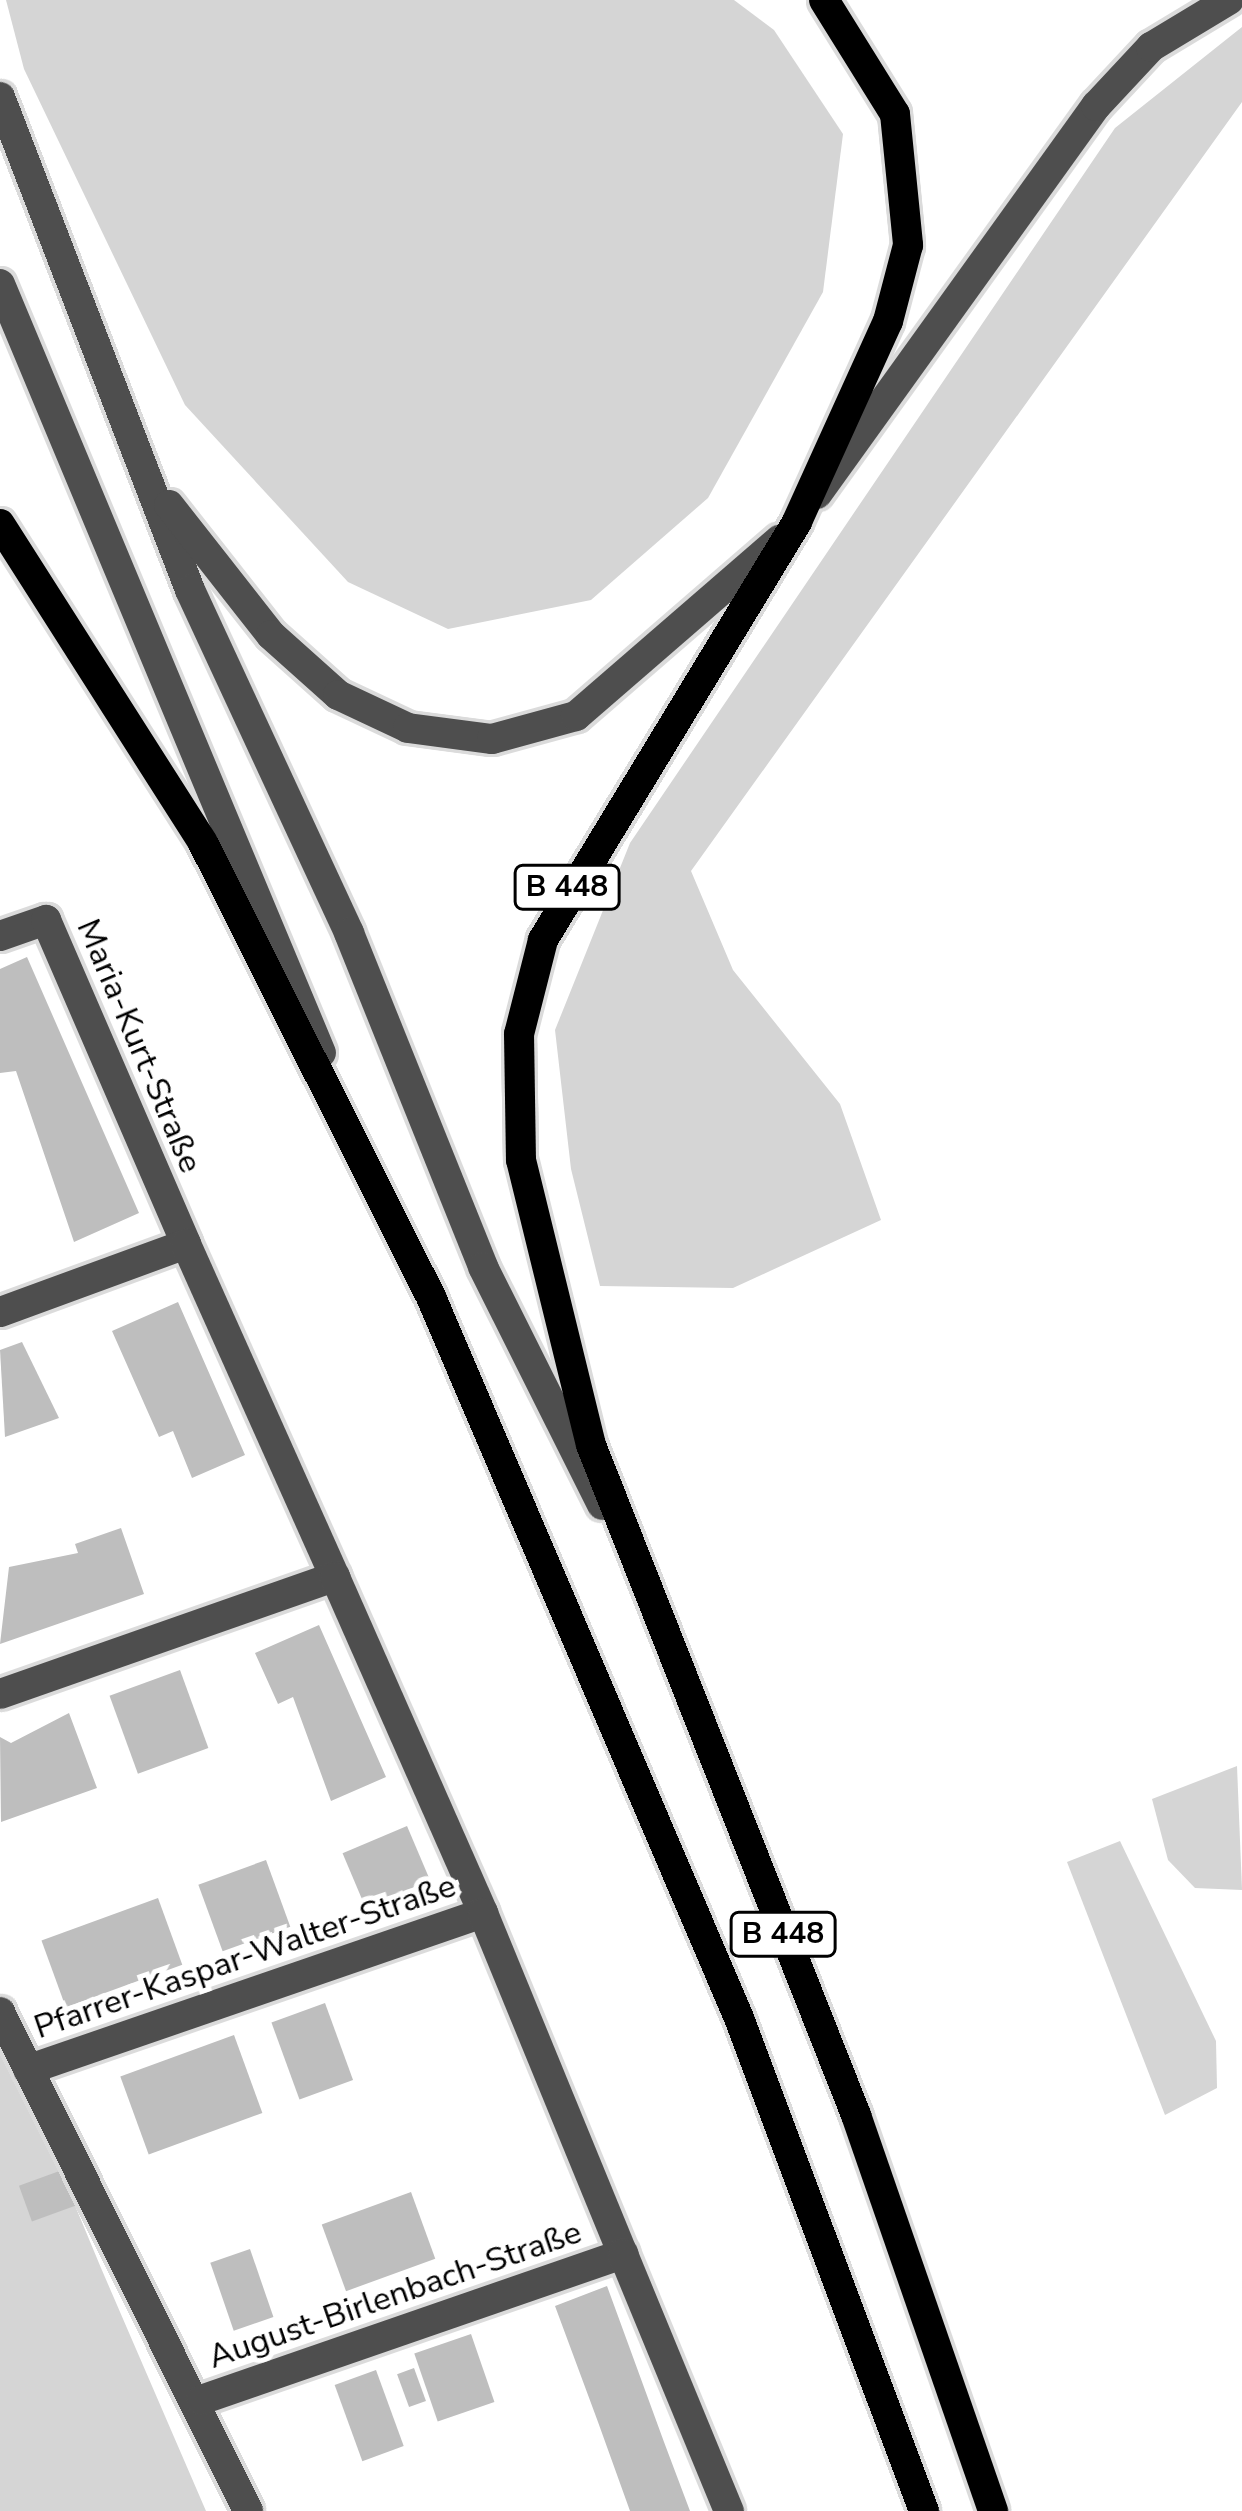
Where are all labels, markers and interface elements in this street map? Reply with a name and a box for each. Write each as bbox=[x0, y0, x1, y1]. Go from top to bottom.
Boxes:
road number: B 448 bbox=[513, 863, 621, 911]
street label: Maria-Kurt-Straße bbox=[68, 913, 210, 1179]
street label: Pfarrer-Kaspar-Walter-Straße bbox=[29, 1866, 461, 2048]
road number: B 448 bbox=[729, 1910, 837, 1958]
street label: August-Birlenbach-Straße bbox=[203, 2212, 587, 2378]

